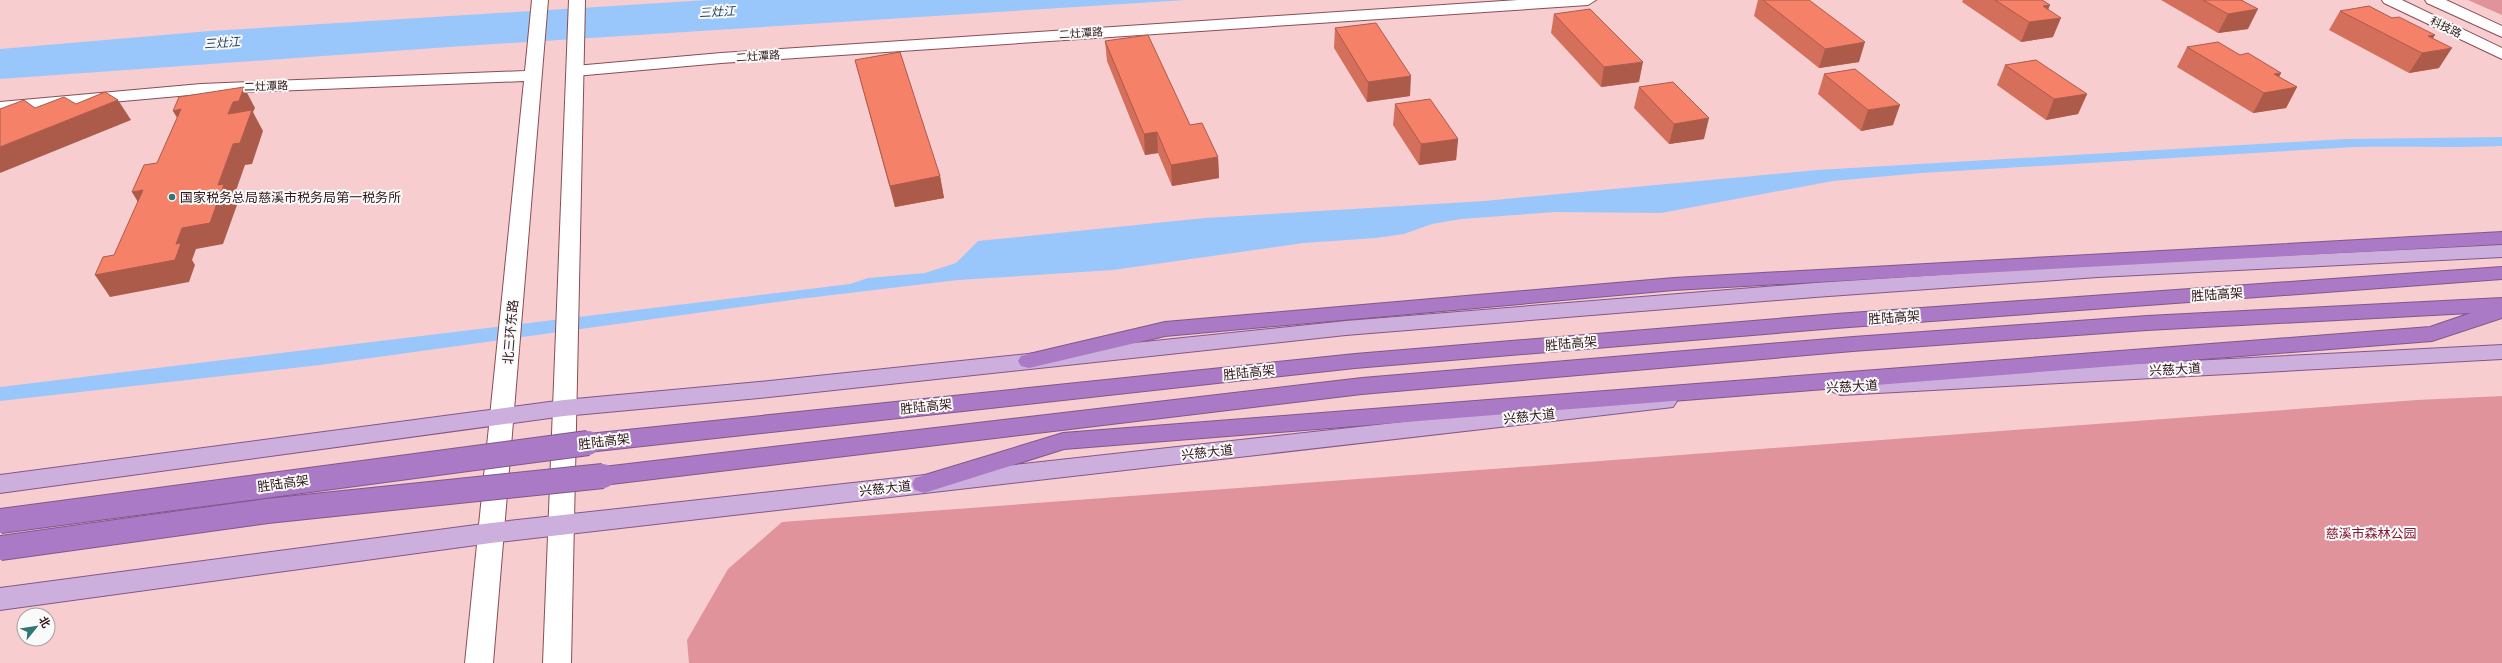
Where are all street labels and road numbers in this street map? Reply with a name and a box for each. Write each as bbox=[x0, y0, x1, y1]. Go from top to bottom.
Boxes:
street label: 科技路 bbox=[2428, 13, 2464, 41]
street label: 二灶潭路 bbox=[1059, 24, 1103, 42]
street label: 二灶潭路 bbox=[736, 47, 780, 65]
street label: 二灶潭路 bbox=[244, 78, 288, 94]
street label: 胜陆高架 bbox=[2190, 284, 2244, 305]
street label: 北三环东路 bbox=[499, 299, 522, 365]
street label: 胜陆高架 bbox=[1867, 307, 1921, 328]
street label: 胜陆高架 bbox=[1544, 333, 1598, 354]
street label: 兴慈大道 bbox=[2149, 360, 2201, 379]
street label: 胜陆高架 bbox=[1222, 361, 1276, 384]
street label: 兴慈大道 bbox=[1826, 377, 1878, 396]
street label: 胜陆高架 bbox=[899, 395, 953, 418]
street label: 兴慈大道 bbox=[1502, 405, 1556, 428]
street label: 胜陆高架 bbox=[577, 430, 631, 453]
street label: 兴慈大道 bbox=[1180, 441, 1234, 464]
street label: 胜陆高架 bbox=[256, 471, 310, 496]
street label: 兴慈大道 bbox=[858, 477, 912, 500]

